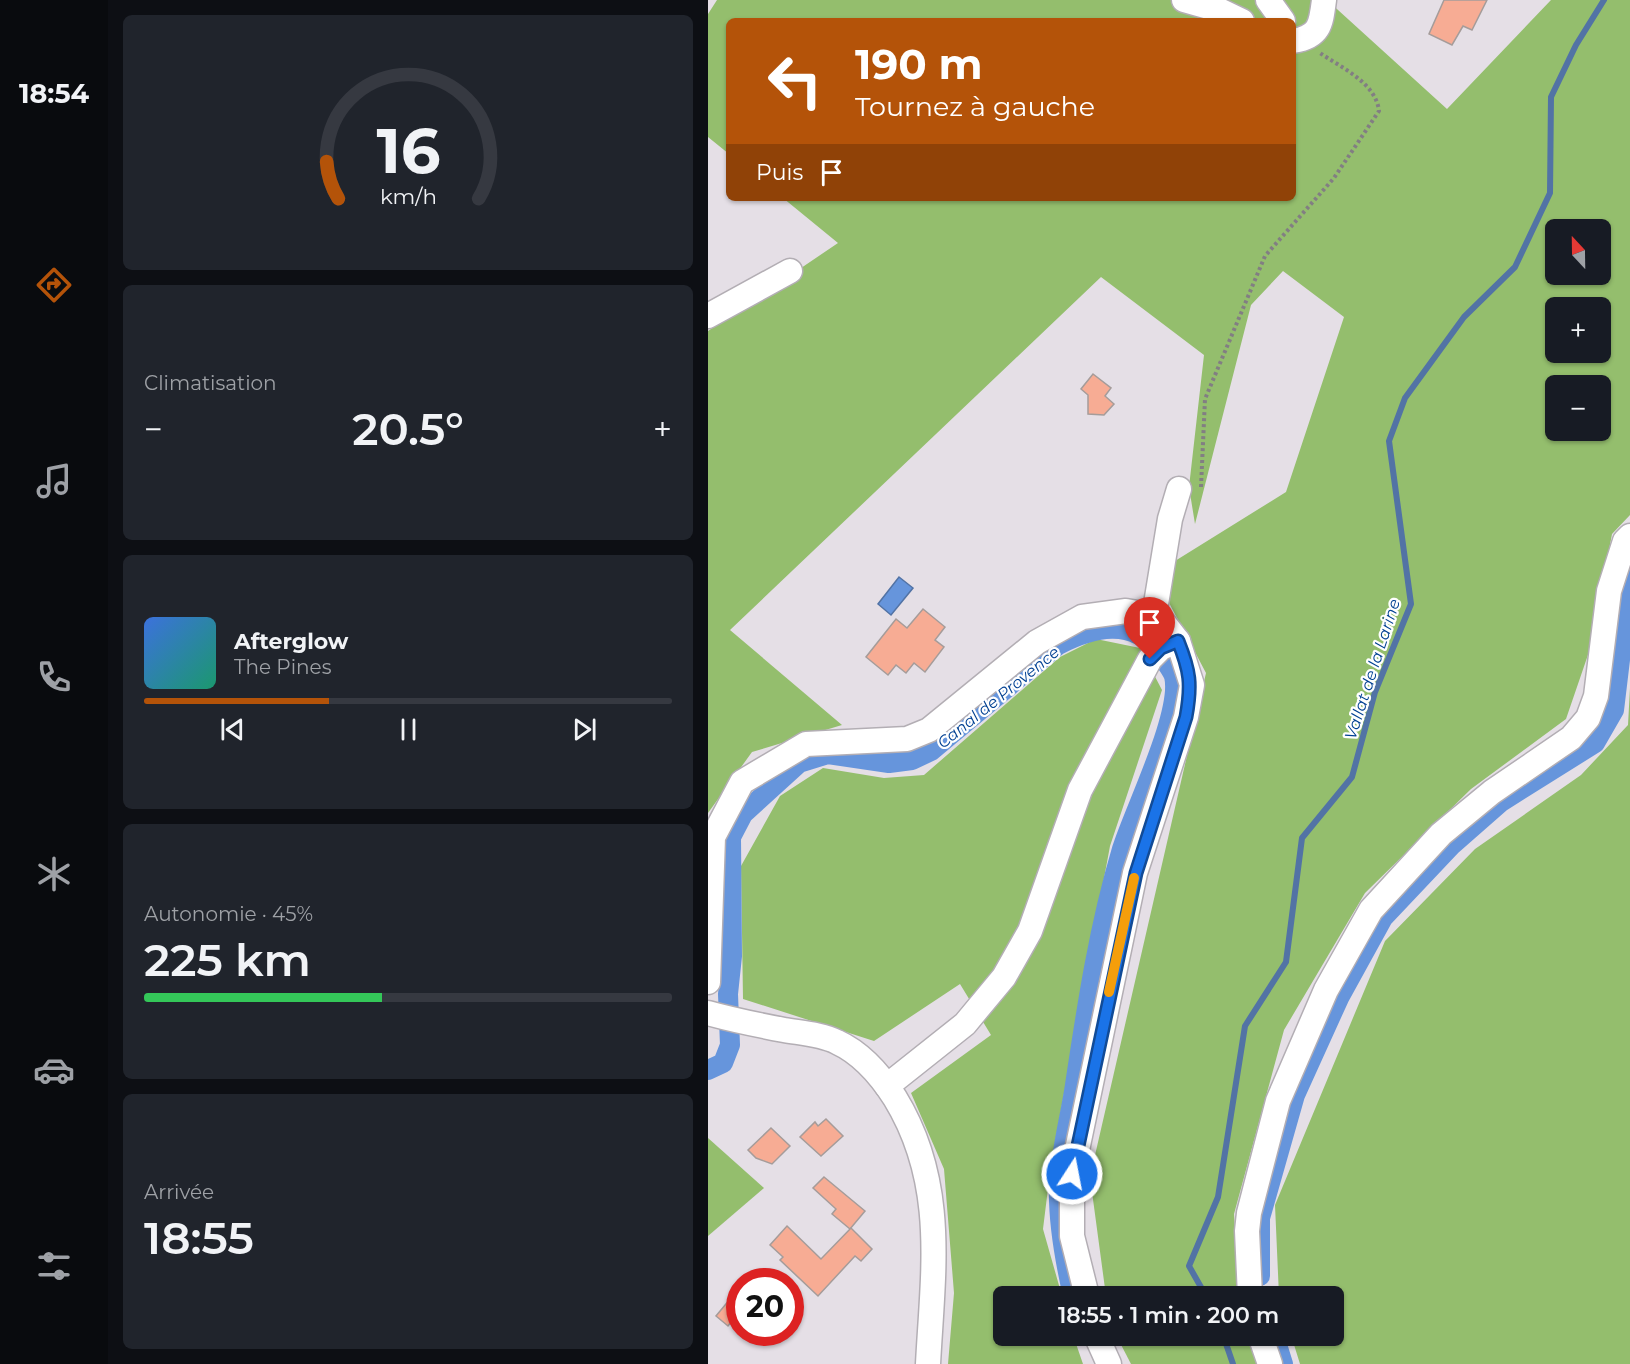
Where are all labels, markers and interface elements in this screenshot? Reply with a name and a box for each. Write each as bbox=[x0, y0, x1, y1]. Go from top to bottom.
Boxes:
text: 190 m bbox=[855, 38, 983, 90]
icon: left bbox=[756, 42, 834, 120]
text: 18:54 bbox=[19, 77, 89, 110]
text: Tournez à gauche bbox=[855, 90, 1095, 123]
text: 16 bbox=[376, 114, 440, 190]
icon: arrive bbox=[815, 156, 848, 189]
text: Puis bbox=[756, 159, 803, 186]
text: km/h bbox=[379, 184, 437, 210]
north arrow bbox=[1545, 219, 1611, 285]
map controls bbox=[1545, 219, 1611, 441]
icon: directions bbox=[33, 264, 75, 306]
button: + bbox=[1545, 297, 1611, 363]
text: Climatisation bbox=[144, 371, 277, 395]
button: − bbox=[1545, 375, 1611, 441]
text: 20.5° bbox=[352, 401, 464, 456]
text: − bbox=[144, 409, 163, 449]
text: + bbox=[653, 409, 672, 449]
icon: music bbox=[33, 460, 75, 502]
pin bbox=[1124, 597, 1175, 659]
water label: Vallat de la Larine bbox=[1341, 597, 1404, 742]
icon: arrive bbox=[1133, 606, 1166, 639]
text: Afterglow bbox=[234, 628, 348, 655]
water label: Canal de Provence bbox=[933, 642, 1063, 752]
text: The Pines bbox=[234, 655, 331, 679]
icon: phone bbox=[33, 656, 75, 698]
icon: previous bbox=[216, 713, 249, 746]
icon: pause bbox=[392, 713, 425, 746]
icon: next bbox=[568, 713, 601, 746]
icon: climate bbox=[33, 853, 75, 895]
text: Autonomie · 45% bbox=[144, 902, 313, 926]
text: 225 km bbox=[144, 932, 311, 987]
icon: car bbox=[33, 1049, 75, 1091]
position arrow bbox=[1040, 1142, 1104, 1206]
text: Arrivée bbox=[144, 1180, 214, 1204]
text: 18:55 bbox=[144, 1210, 254, 1265]
icon: filters bbox=[33, 1245, 75, 1287]
speed limit sign: 20 bbox=[726, 1268, 804, 1346]
text: 18:55 · 1 min · 200 m bbox=[1058, 1302, 1279, 1329]

